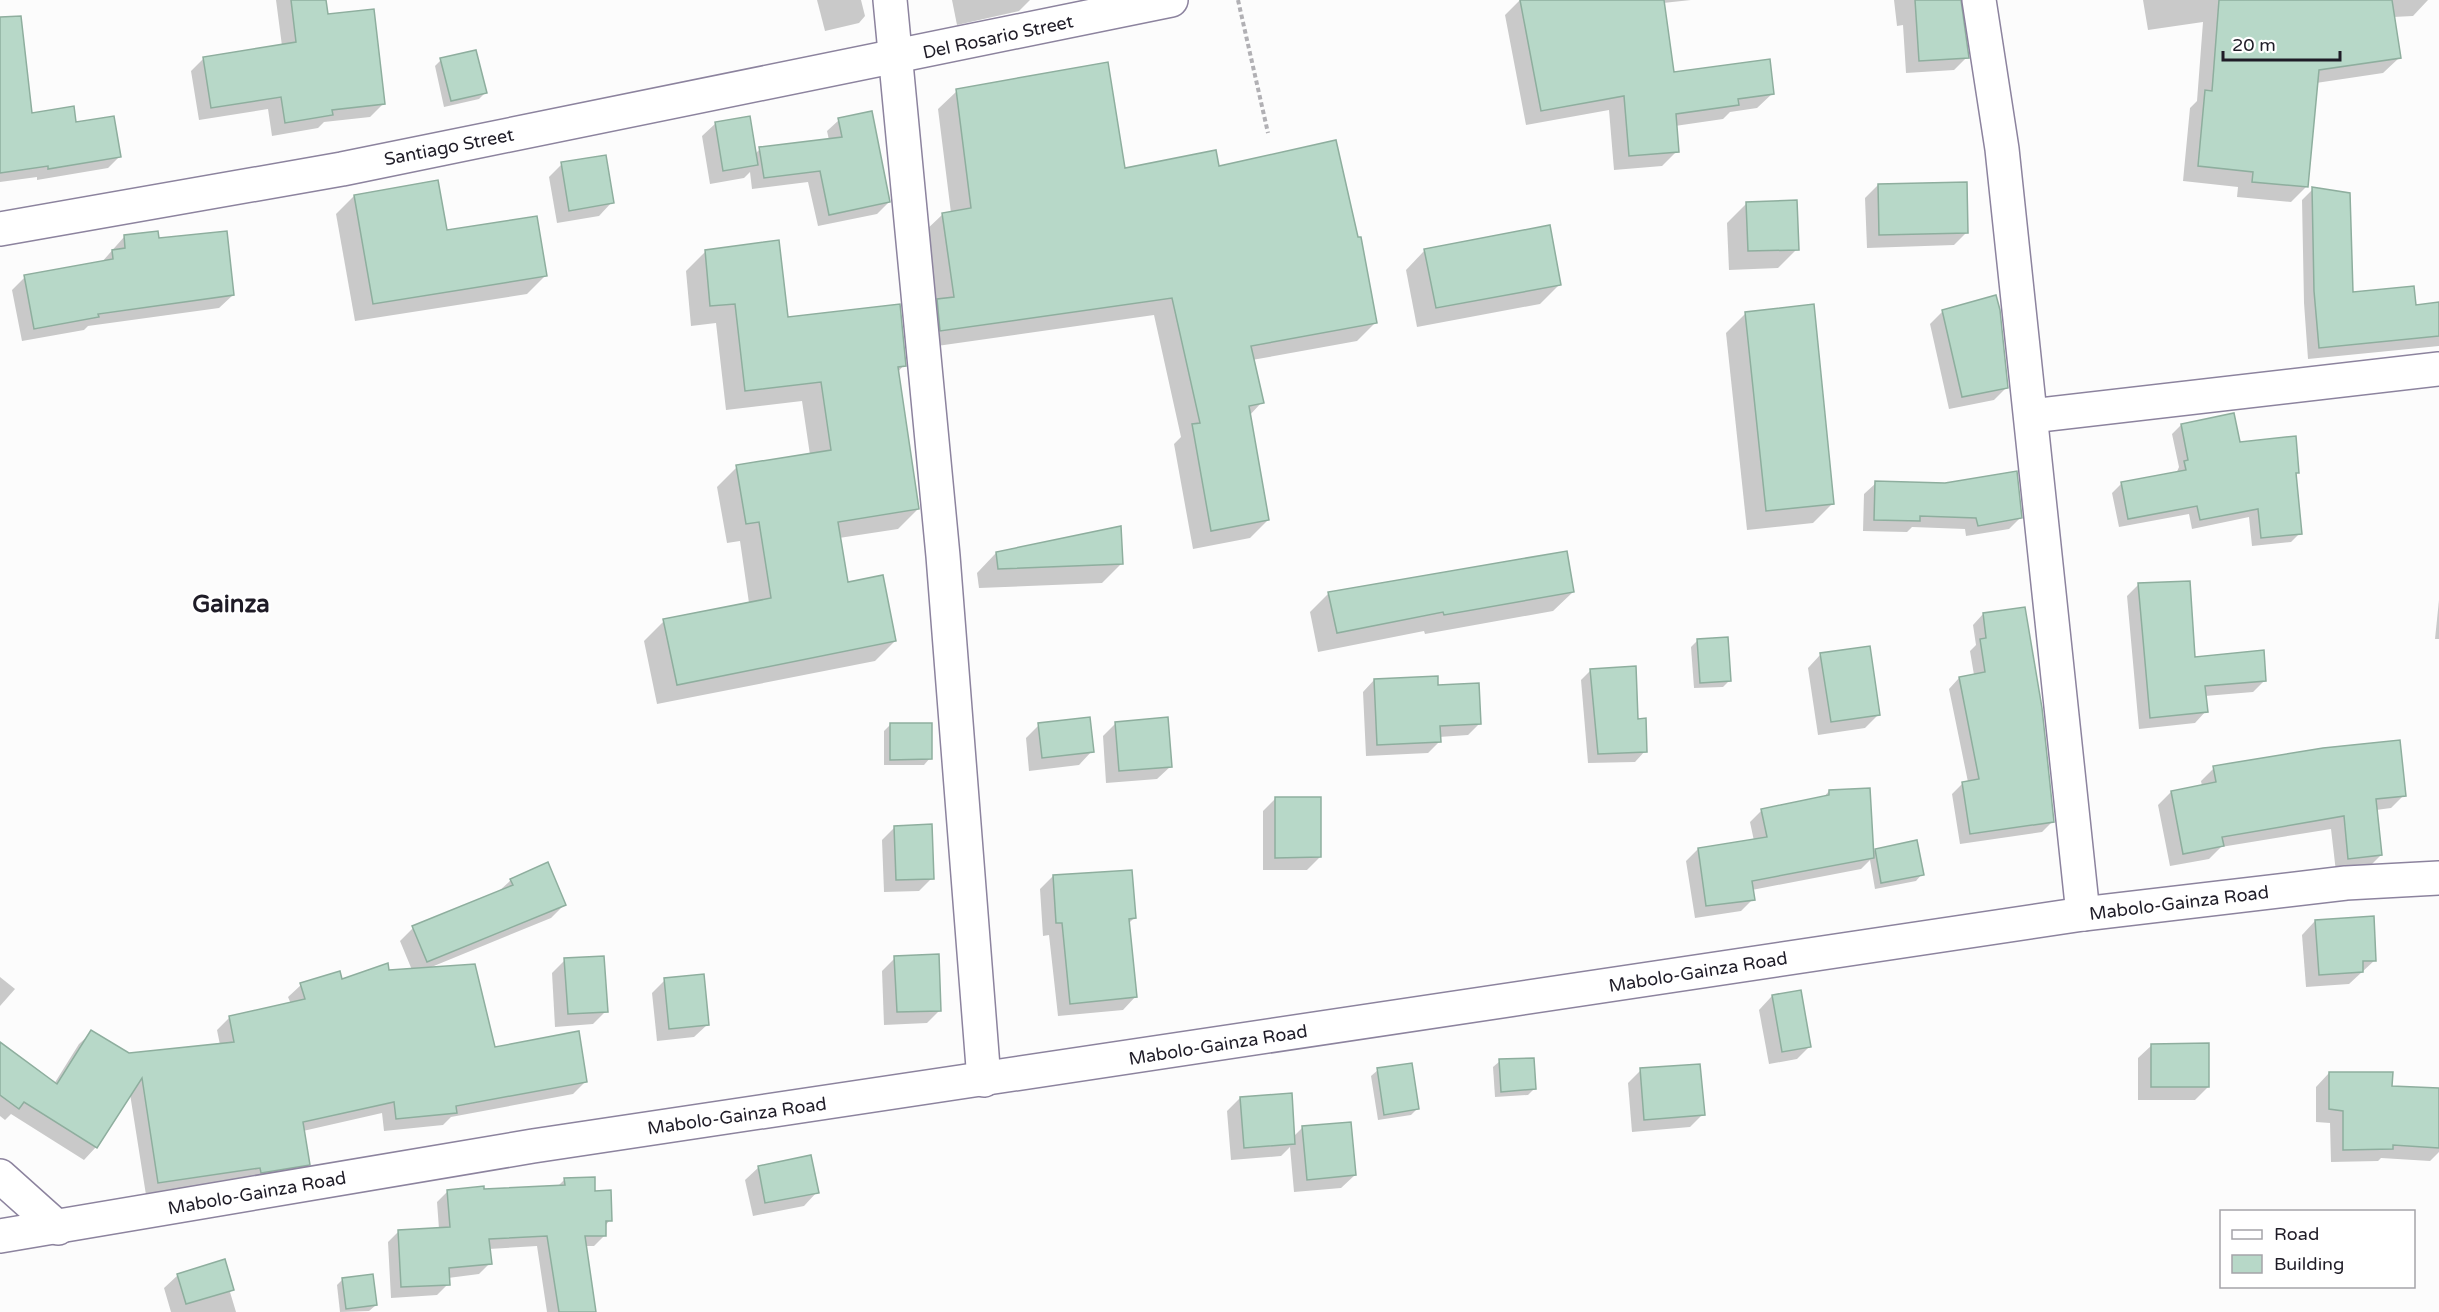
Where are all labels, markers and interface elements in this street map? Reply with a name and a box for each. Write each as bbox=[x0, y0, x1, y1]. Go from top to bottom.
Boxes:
street label: Del Rosario Street bbox=[921, 10, 1075, 64]
scale bar bbox=[2223, 24, 2340, 62]
text: 20 m bbox=[2232, 34, 2276, 56]
street label: Santiago Street bbox=[382, 124, 516, 170]
district label: Gainza bbox=[192, 590, 270, 619]
street label: Mabolo-Gainza Road bbox=[2088, 881, 2270, 925]
street label: Mabolo-Gainza Road bbox=[1607, 947, 1789, 997]
street label: Mabolo-Gainza Road bbox=[1127, 1020, 1309, 1070]
street label: Mabolo-Gainza Road bbox=[646, 1093, 828, 1139]
street label: Mabolo-Gainza Road bbox=[166, 1166, 348, 1220]
legend bbox=[2220, 1210, 2415, 1288]
text: Road bbox=[2274, 1223, 2319, 1245]
text: Building bbox=[2274, 1253, 2344, 1275]

